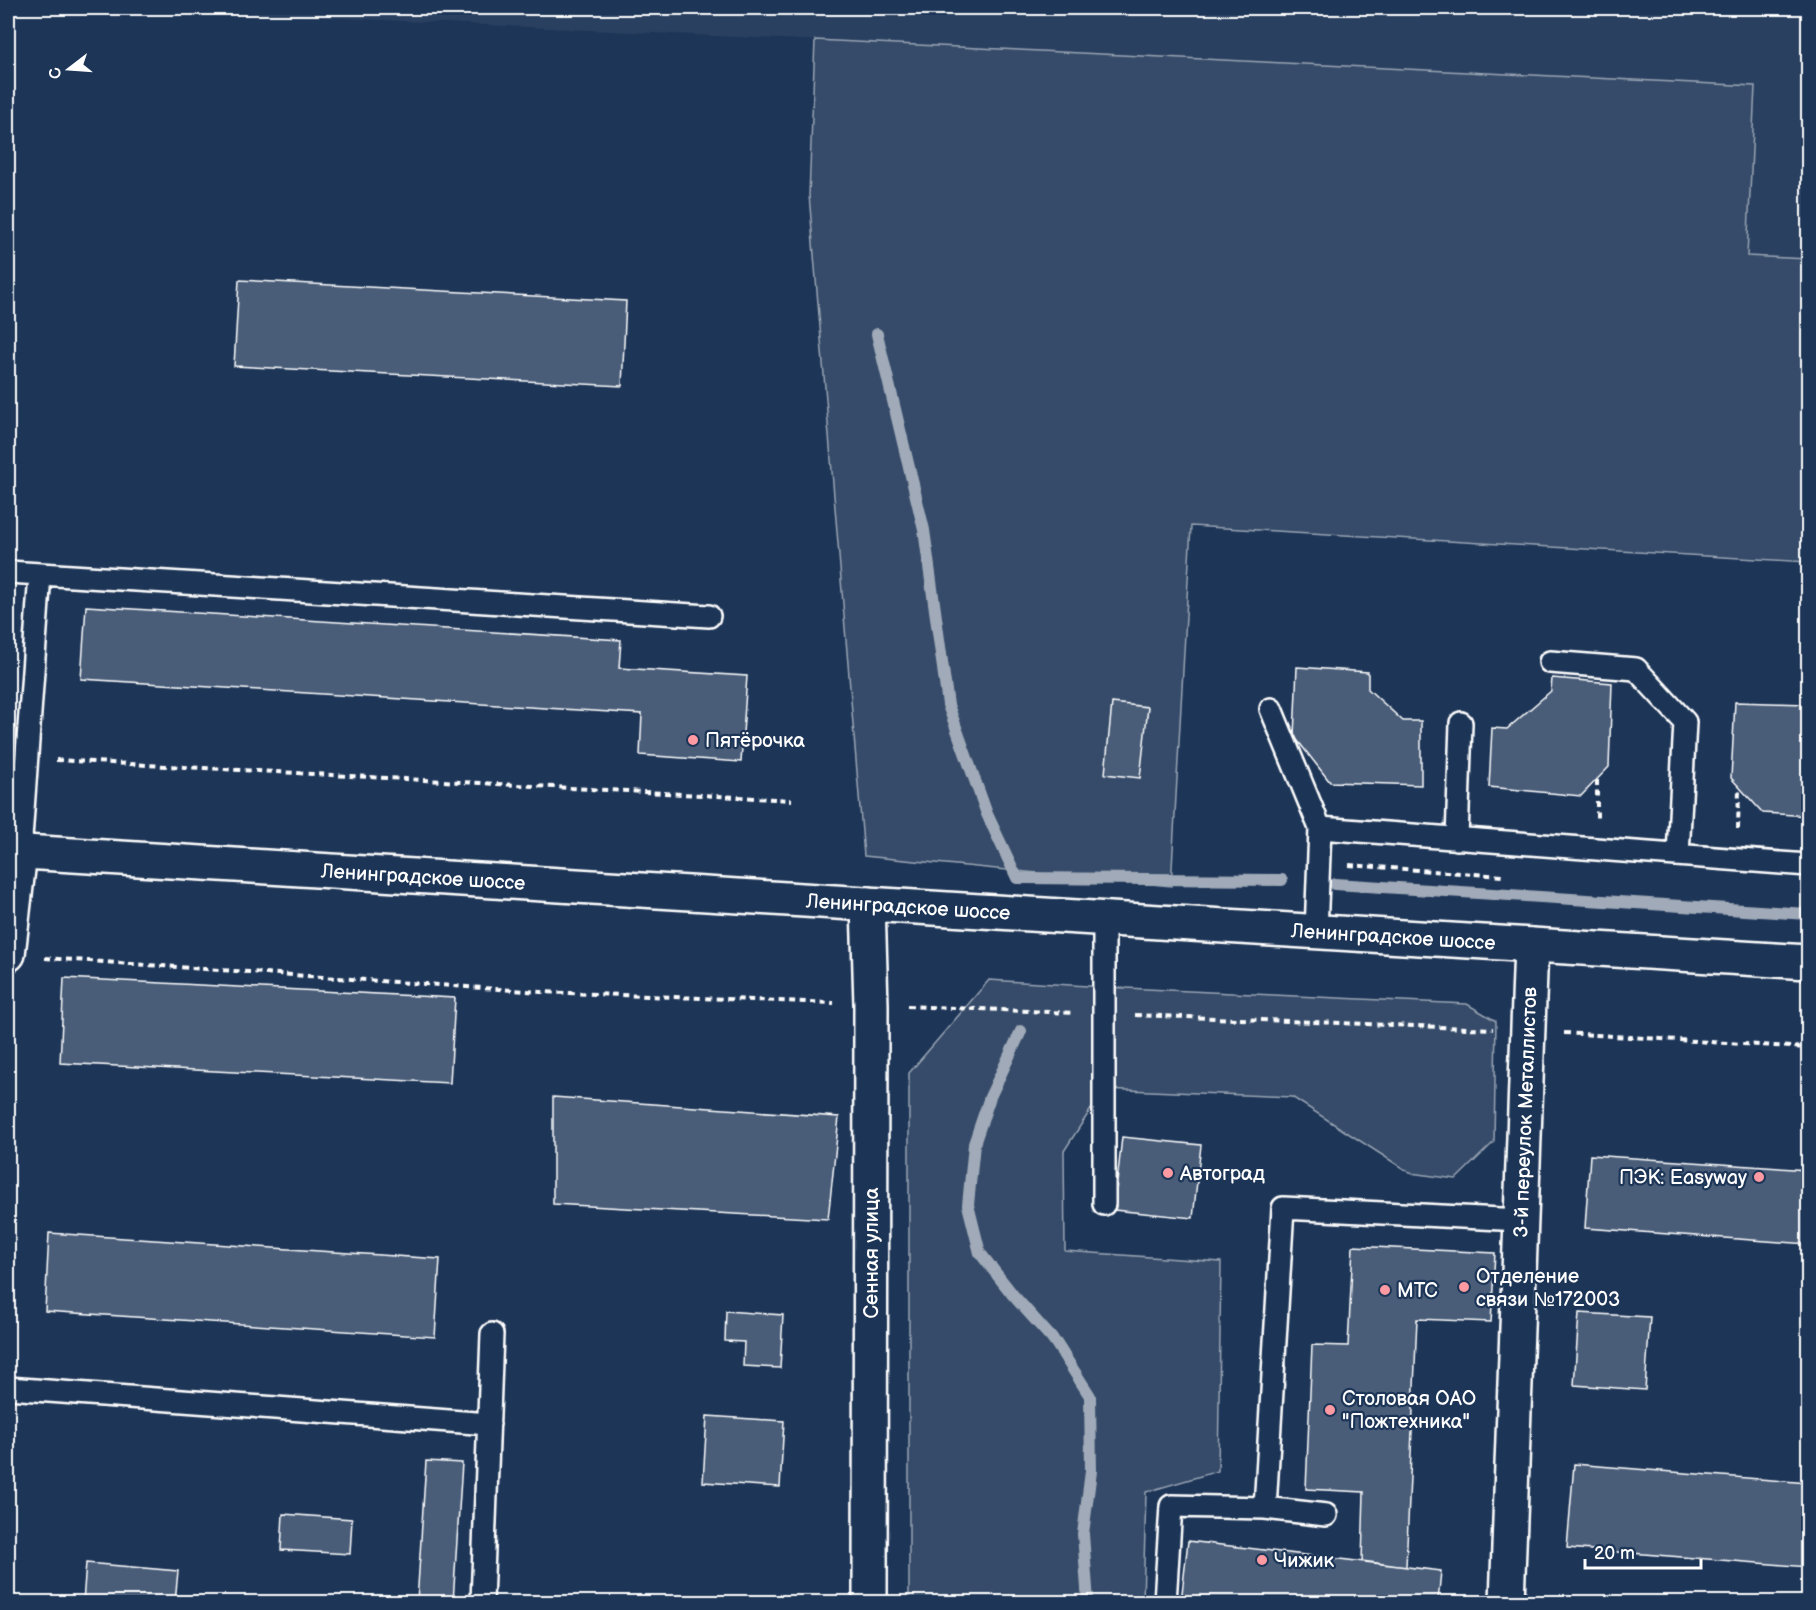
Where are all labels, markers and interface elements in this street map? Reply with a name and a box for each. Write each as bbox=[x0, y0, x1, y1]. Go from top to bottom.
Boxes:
north arrow bbox=[39, 39, 99, 99]
text: С bbox=[45, 65, 67, 81]
place label: Пятёрочка bbox=[705, 729, 805, 753]
marker: Пятёрочка bbox=[686, 733, 700, 747]
street label: Ленинградское шоссе bbox=[319, 859, 526, 896]
street label: Ленинградское шоссе bbox=[804, 889, 1011, 926]
street label: Ленинградское шоссе bbox=[1289, 919, 1496, 956]
street label: 3-й переулок Металлистов bbox=[1509, 986, 1542, 1238]
place label: Автоград bbox=[1179, 1162, 1265, 1186]
marker: Автоград bbox=[1161, 1166, 1175, 1180]
place label: ПЭК: Easyway bbox=[1619, 1166, 1747, 1190]
marker: ПЭК: Easyway bbox=[1752, 1170, 1766, 1184]
street label: Сенная улица bbox=[860, 1187, 884, 1318]
place label: Отделение связи №172003 bbox=[1476, 1265, 1620, 1312]
place label: МТС bbox=[1397, 1279, 1438, 1303]
marker: Отделение связи №172003 bbox=[1457, 1280, 1471, 1294]
marker: МТС bbox=[1378, 1283, 1392, 1297]
place label: Столовая ОАО "Пожтехника" bbox=[1342, 1387, 1476, 1434]
marker: Столовая ОАО "Пожтехника" bbox=[1323, 1403, 1337, 1417]
scale bar bbox=[1585, 1532, 1700, 1570]
text: 20 m bbox=[1594, 1543, 1635, 1564]
place label: Чижик bbox=[1274, 1549, 1335, 1573]
marker: Чижик bbox=[1255, 1553, 1269, 1567]

